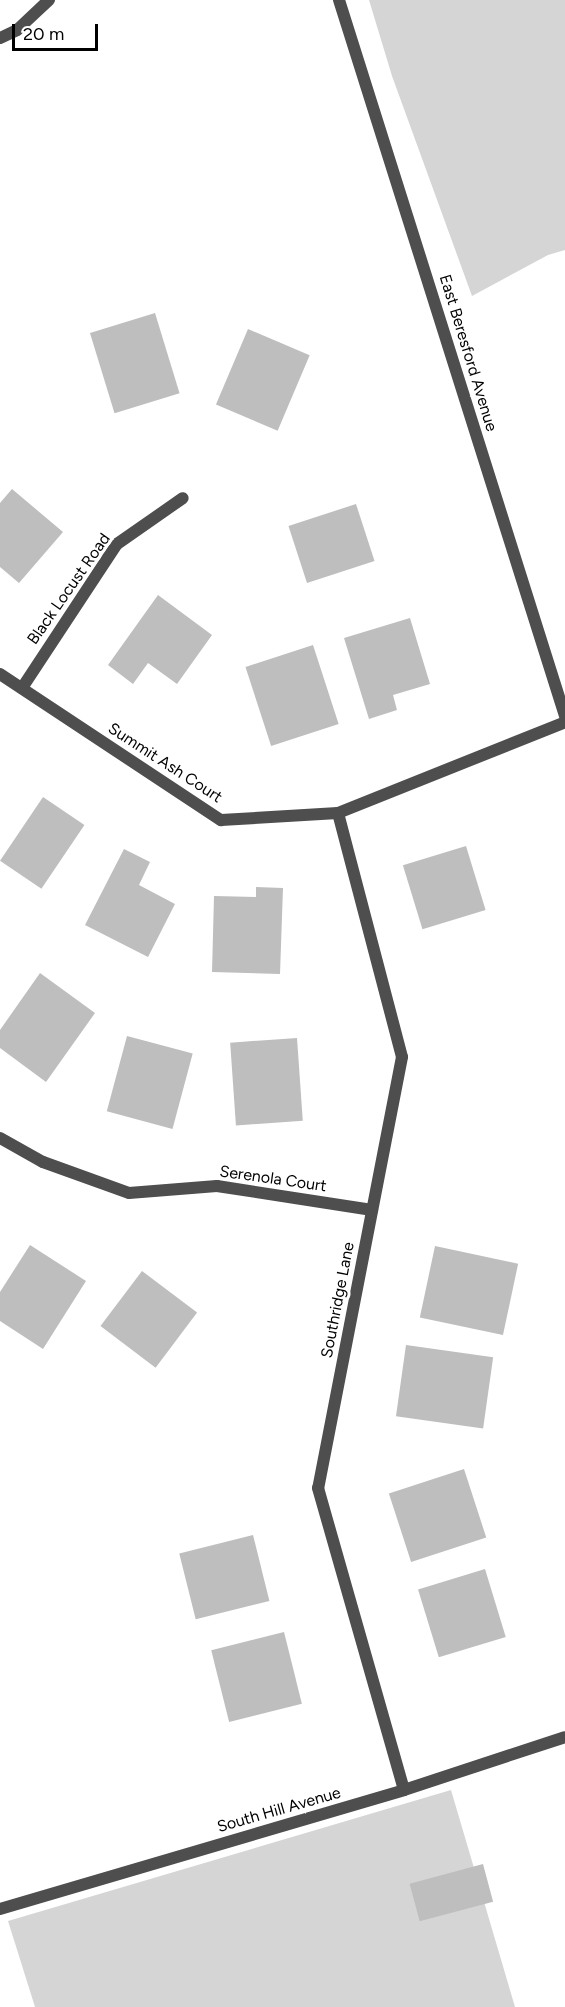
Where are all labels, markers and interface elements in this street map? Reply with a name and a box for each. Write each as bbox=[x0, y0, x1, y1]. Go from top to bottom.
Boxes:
scale bar bbox=[15, 12, 100, 50]
text: 20 m bbox=[23, 23, 64, 45]
street label: East Beresford Avenue bbox=[435, 272, 501, 434]
street label: Black Locust Road bbox=[23, 530, 115, 648]
street label: Summit Ash Court bbox=[104, 719, 226, 807]
street label: Serenola Court bbox=[218, 1162, 328, 1196]
street label: Southridge Lane bbox=[317, 1240, 359, 1360]
street label: South Hill Avenue bbox=[215, 1783, 343, 1837]

